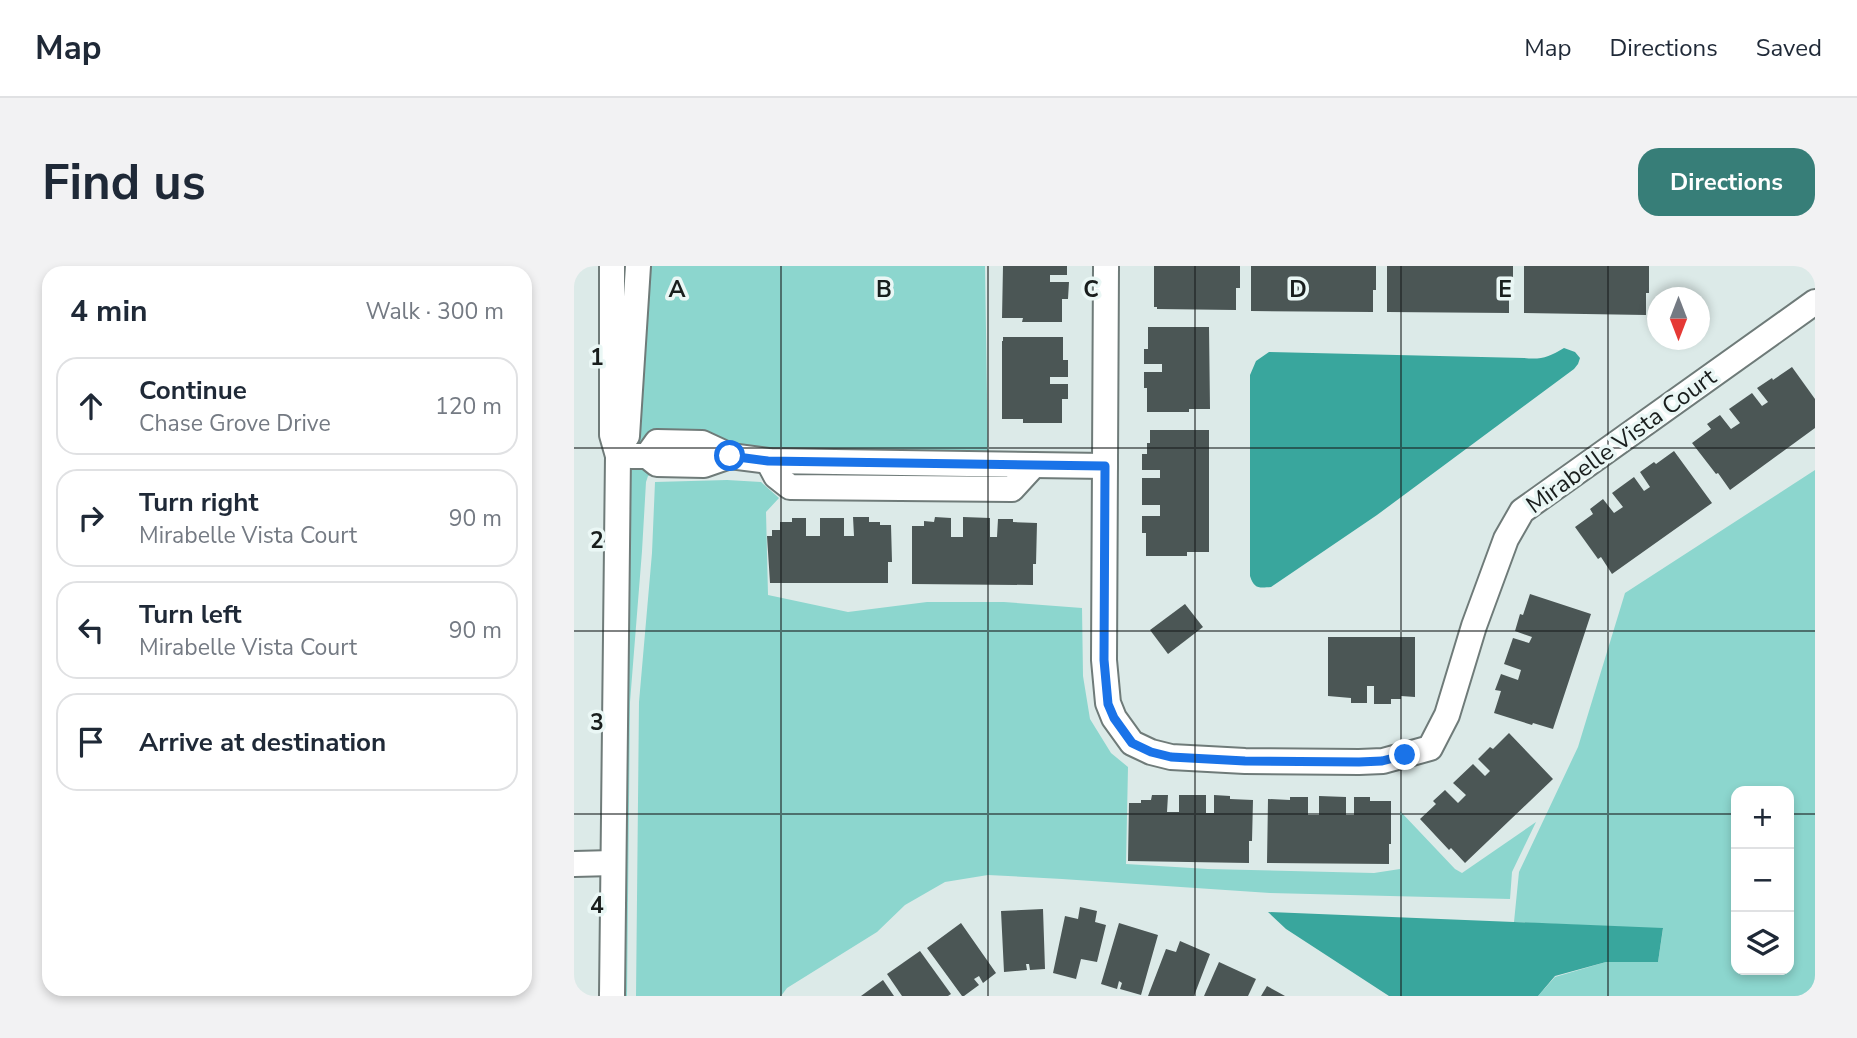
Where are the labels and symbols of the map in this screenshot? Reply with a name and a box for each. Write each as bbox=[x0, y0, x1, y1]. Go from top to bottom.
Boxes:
text: A bbox=[668, 274, 686, 305]
text: B bbox=[876, 274, 892, 305]
text: C bbox=[1083, 274, 1099, 305]
text: D bbox=[1289, 274, 1307, 305]
text: E bbox=[1498, 274, 1512, 305]
north arrow bbox=[1647, 287, 1710, 350]
text: 1 bbox=[590, 342, 604, 373]
street label: Mirabelle Vista Court bbox=[1520, 361, 1723, 521]
route start bbox=[714, 440, 745, 471]
text: 2 bbox=[590, 525, 604, 556]
text: 3 bbox=[590, 707, 604, 738]
route end bbox=[1389, 739, 1420, 770]
text: 4 bbox=[590, 890, 604, 921]

